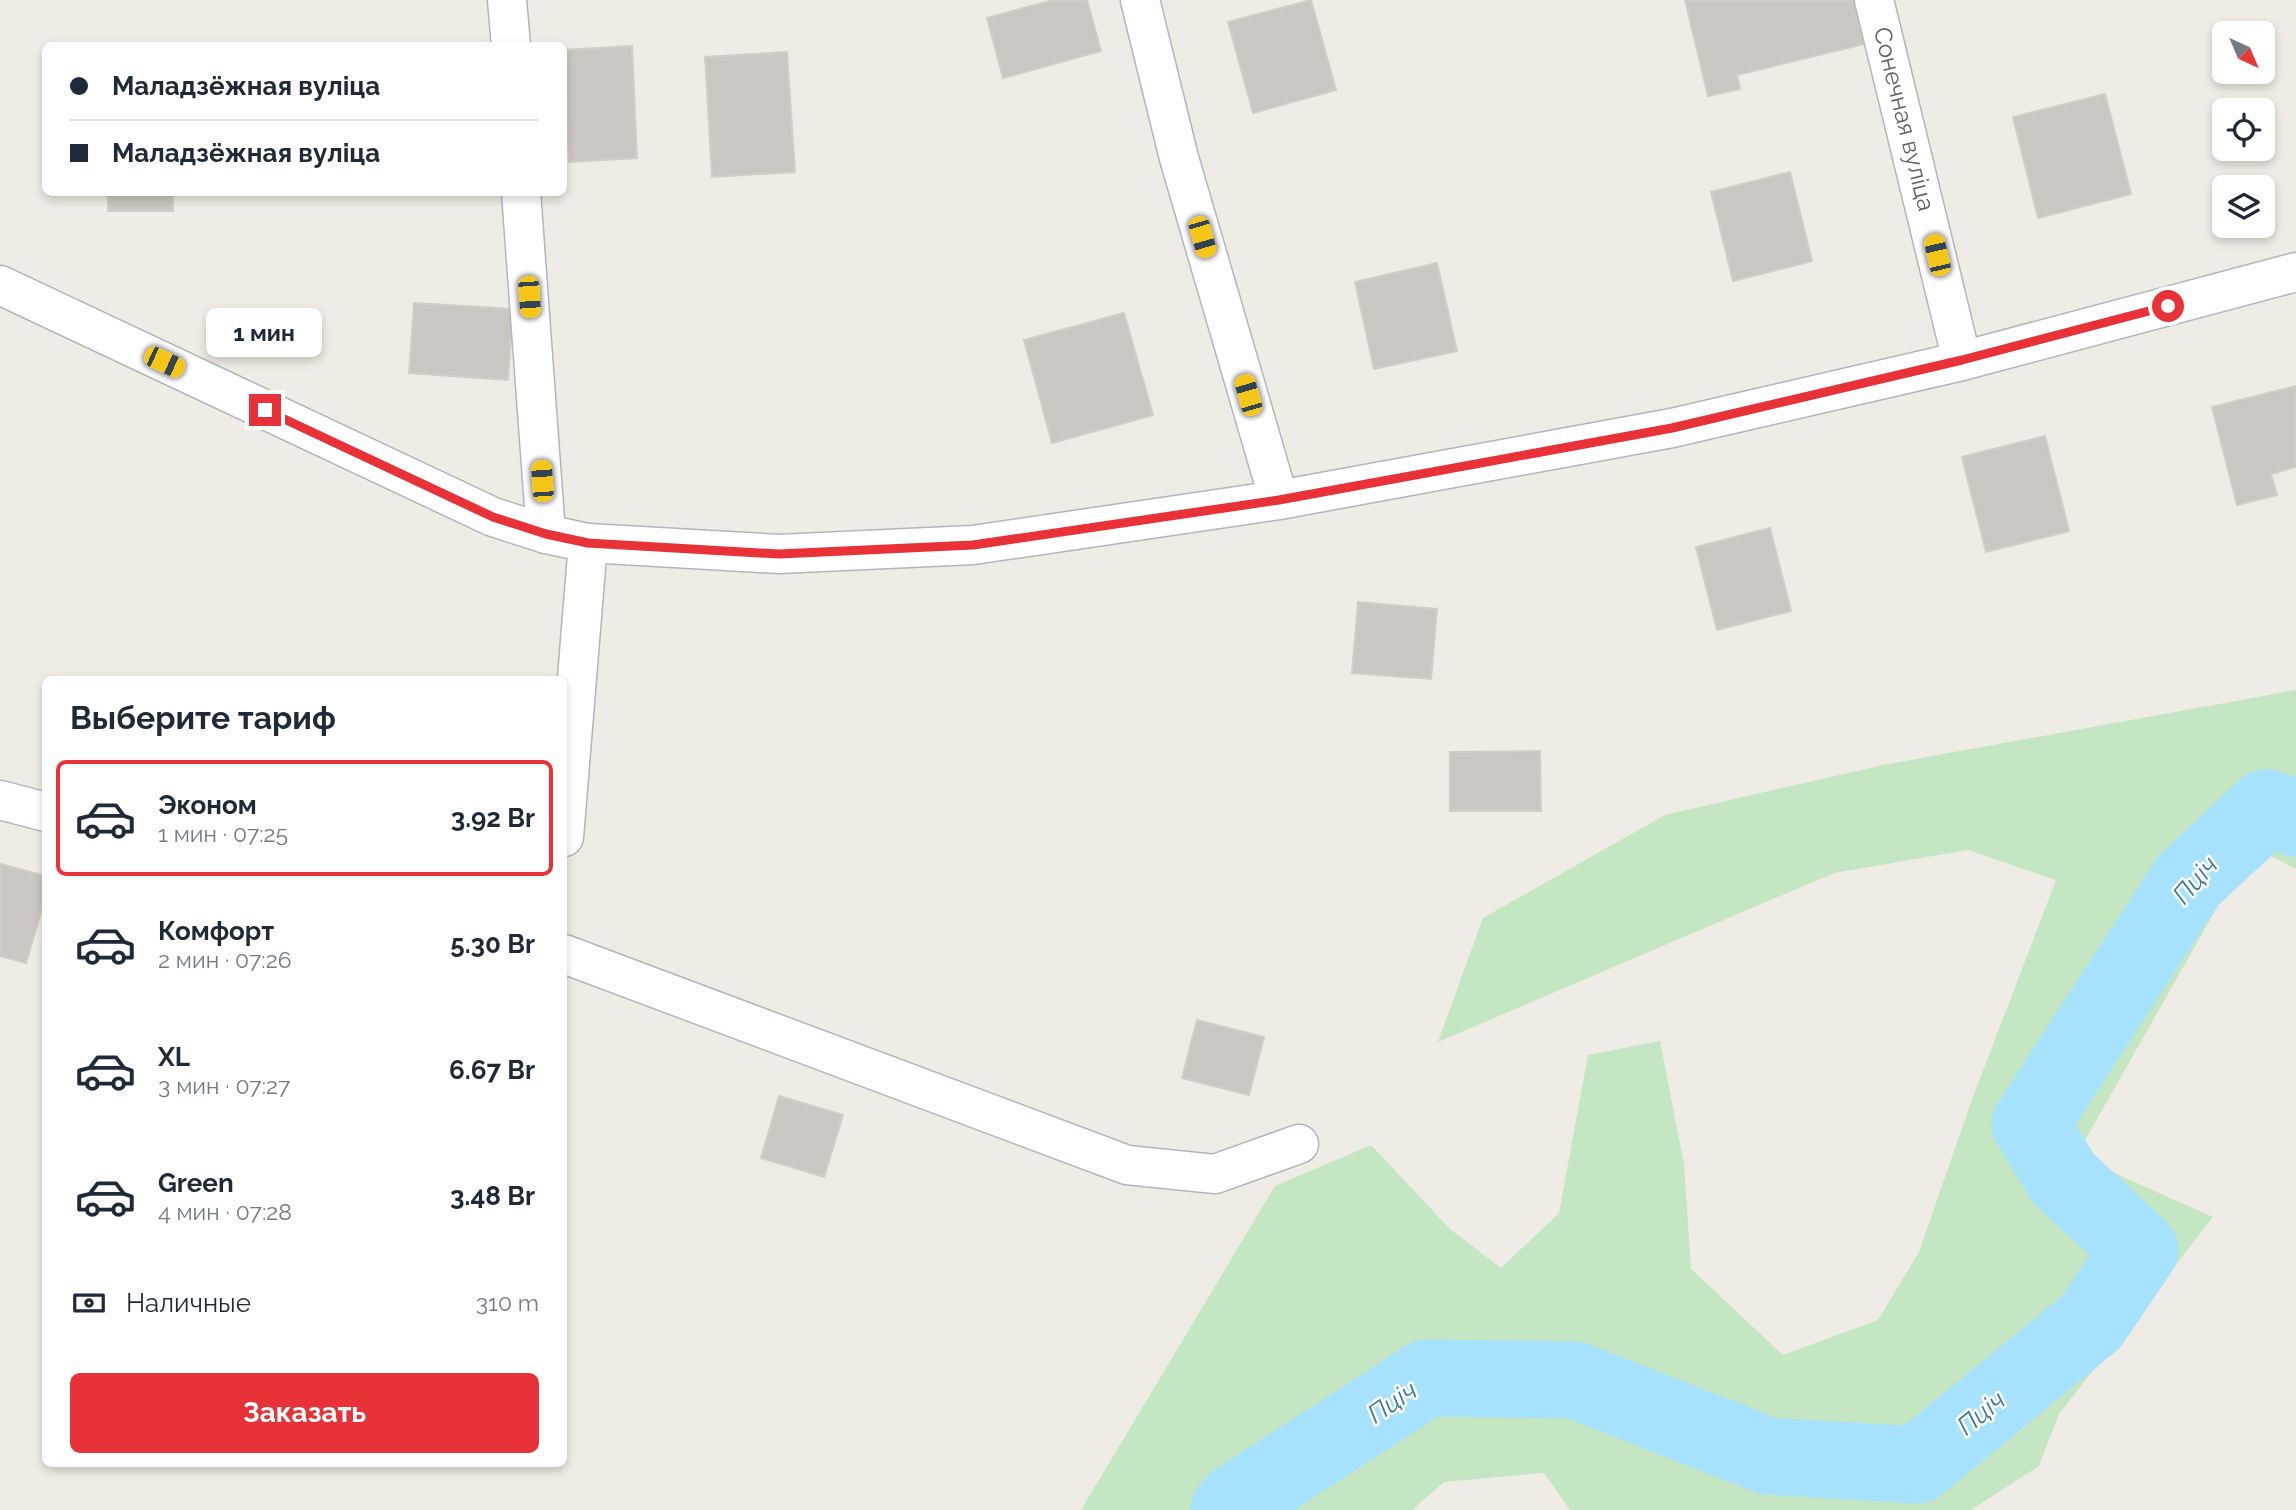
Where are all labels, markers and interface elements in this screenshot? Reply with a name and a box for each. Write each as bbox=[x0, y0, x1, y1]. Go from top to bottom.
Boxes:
north arrow bbox=[2212, 21, 2275, 84]
map controls bbox=[2212, 21, 2275, 238]
street label: Сонечная вуліца bbox=[1868, 24, 1941, 214]
text: Маладзёжная вуліца bbox=[112, 71, 380, 101]
button: locate bbox=[2212, 98, 2275, 161]
text: Маладзёжная вуліца bbox=[112, 138, 380, 168]
button: layers bbox=[2212, 175, 2275, 238]
car bbox=[1187, 214, 1218, 260]
car bbox=[1923, 232, 1952, 278]
car bbox=[518, 275, 541, 319]
route start bbox=[2152, 290, 2184, 322]
callout: 1 мин bbox=[207, 308, 323, 358]
text: 1 мин bbox=[233, 319, 295, 346]
car bbox=[141, 344, 188, 380]
car bbox=[1233, 372, 1264, 418]
route end bbox=[249, 394, 281, 426]
car bbox=[531, 459, 554, 503]
text: Выберите тариф bbox=[70, 699, 336, 736]
icon: car bbox=[74, 787, 137, 850]
text: Эконом bbox=[158, 790, 257, 820]
text: 3.92 Br bbox=[451, 803, 535, 833]
text: 1 мин · 07:25 bbox=[158, 820, 288, 847]
water label: Пціч bbox=[2166, 850, 2224, 910]
icon: car bbox=[74, 913, 137, 976]
text: Комфорт bbox=[158, 916, 274, 946]
text: 5.30 Br bbox=[450, 929, 535, 959]
text: 2 мин · 07:26 bbox=[158, 946, 292, 973]
icon: car bbox=[74, 1039, 137, 1102]
text: XL bbox=[158, 1042, 190, 1072]
text: 6.67 Br bbox=[449, 1055, 535, 1085]
text: 3 мин · 07:27 bbox=[158, 1072, 290, 1099]
icon: car bbox=[74, 1165, 137, 1228]
text: Green bbox=[158, 1168, 234, 1198]
text: 3.48 Br bbox=[450, 1181, 535, 1211]
text: 4 мин · 07:28 bbox=[158, 1198, 292, 1225]
icon: cash bbox=[70, 1284, 108, 1322]
text: Наличные bbox=[126, 1288, 251, 1318]
text: 310 m bbox=[476, 1289, 539, 1316]
button: Заказать bbox=[70, 1373, 539, 1453]
water label: Пціч bbox=[1362, 1375, 1422, 1429]
water label: Пціч bbox=[1951, 1385, 2011, 1441]

